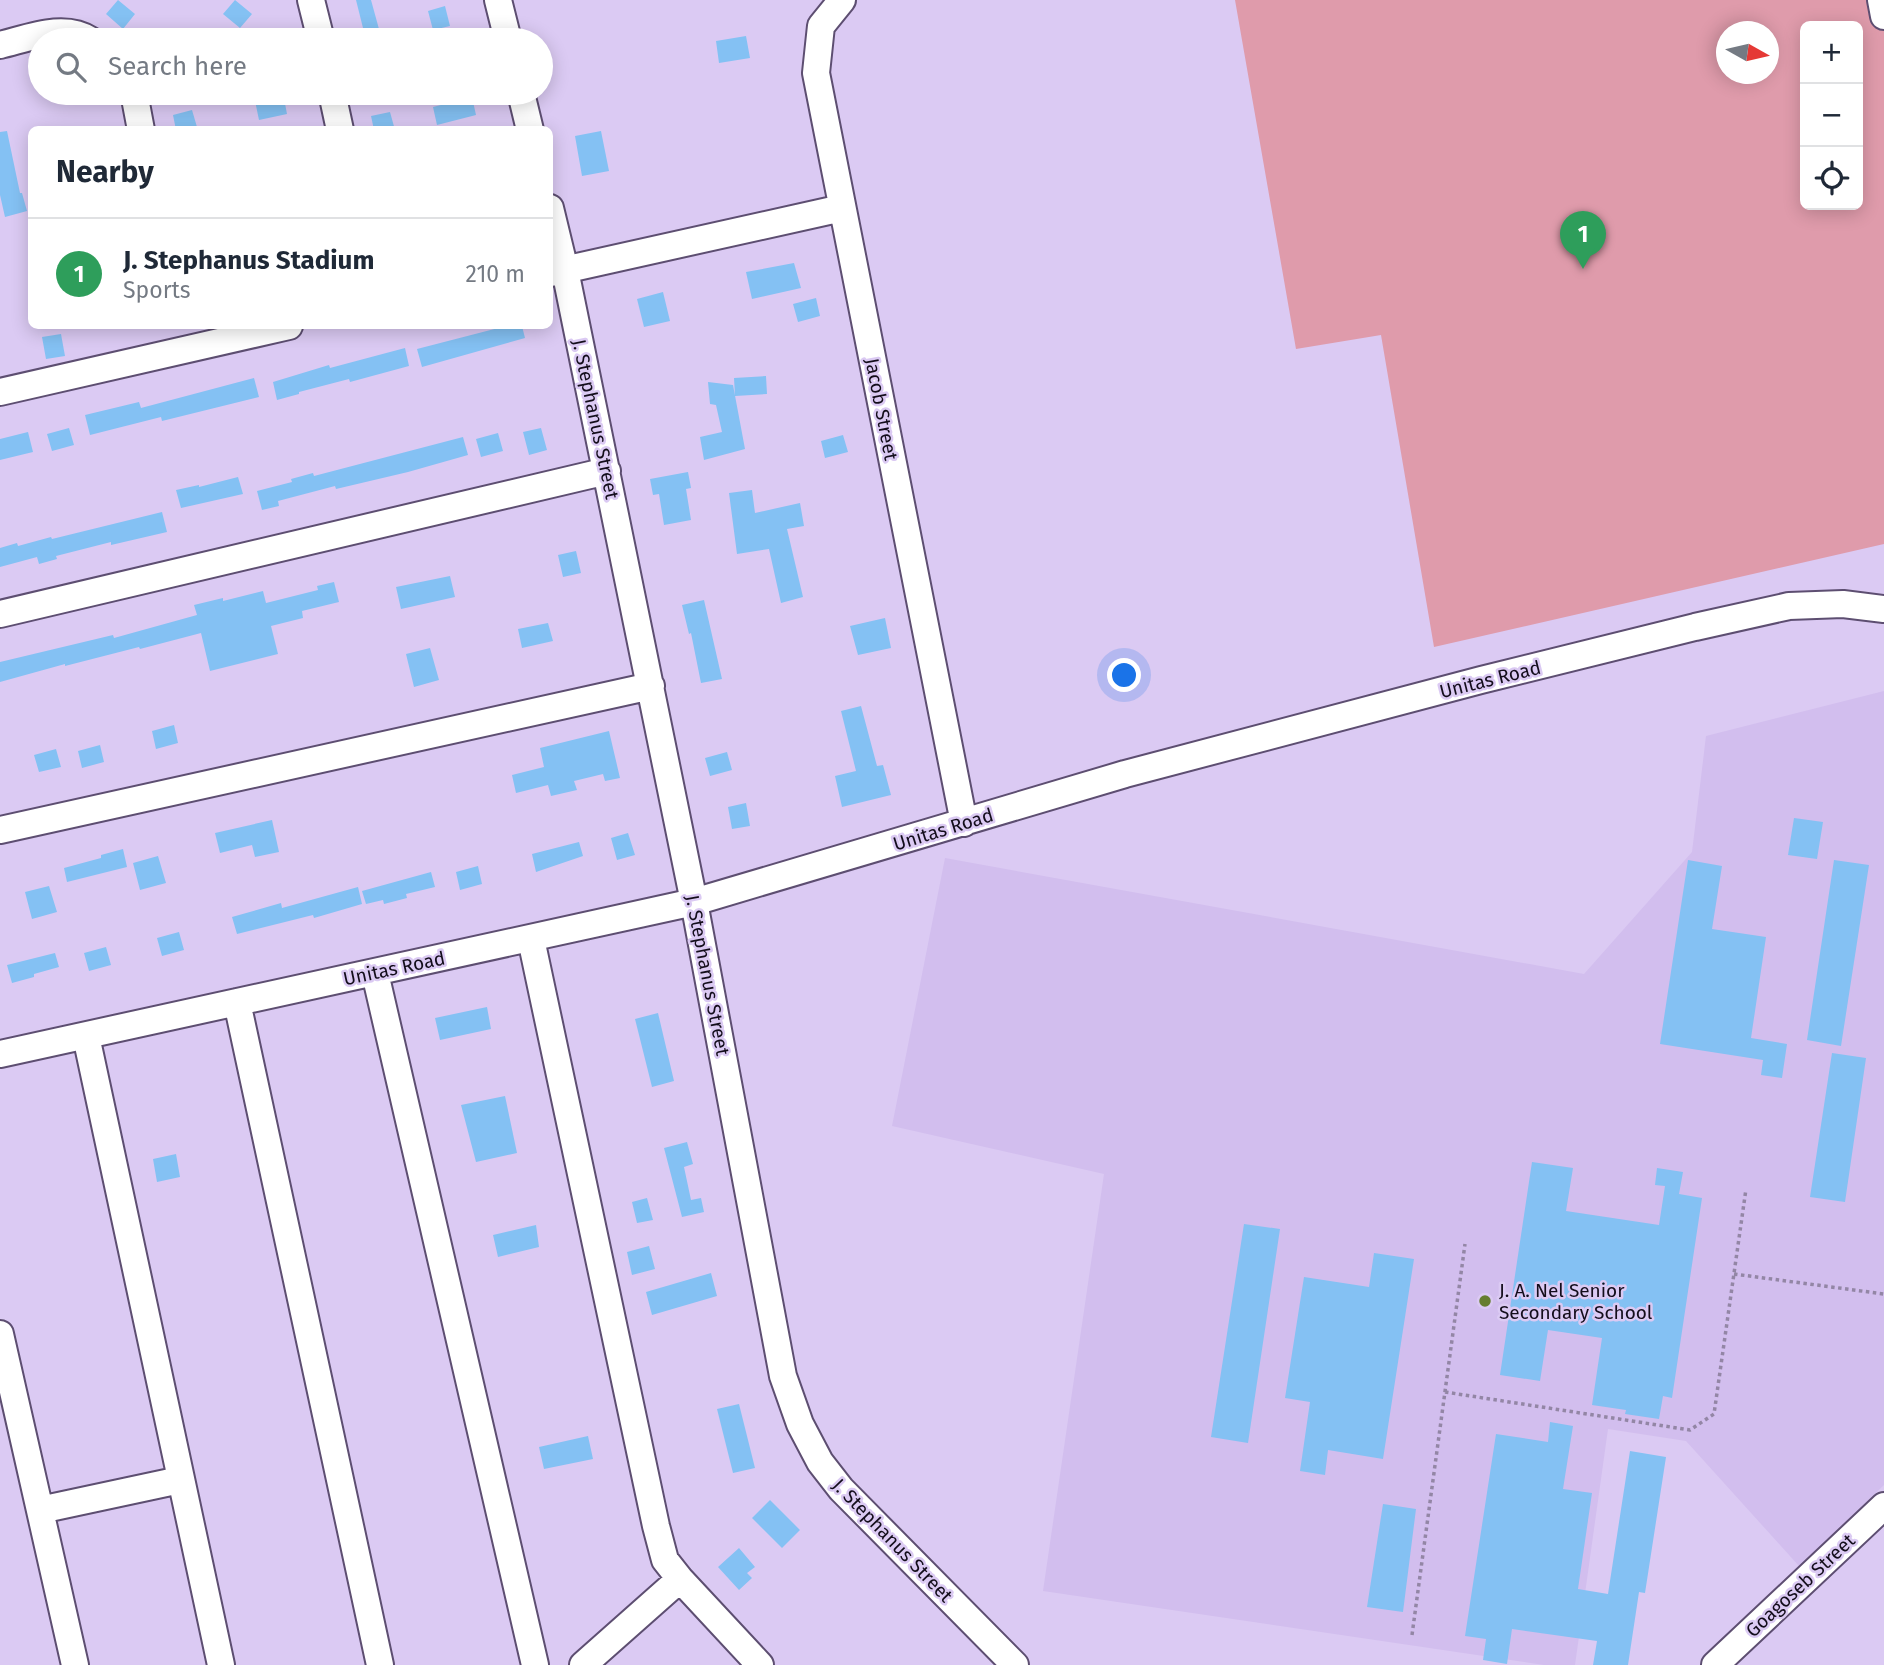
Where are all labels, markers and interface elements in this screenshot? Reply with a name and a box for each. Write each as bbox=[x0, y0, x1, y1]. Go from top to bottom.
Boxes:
north arrow bbox=[1716, 21, 1779, 84]
map controls bbox=[1800, 21, 1863, 210]
button: + bbox=[1800, 21, 1863, 84]
search box bbox=[28, 28, 553, 105]
icon: search bbox=[52, 48, 90, 86]
text: Search here bbox=[108, 51, 247, 82]
button: − bbox=[1800, 84, 1863, 147]
button: locate bbox=[1800, 147, 1863, 210]
text: Nearby bbox=[56, 154, 154, 190]
pin: 1 bbox=[1560, 211, 1606, 269]
text: J. Stephanus Stadium bbox=[123, 245, 374, 276]
text: 1 bbox=[74, 260, 84, 288]
text: 210 m bbox=[466, 260, 525, 288]
text: Sports bbox=[123, 276, 191, 304]
street label: J. Stephanus Street bbox=[567, 337, 624, 501]
street label: Jacob Street bbox=[860, 356, 903, 462]
street label: Unitas Road bbox=[1437, 656, 1543, 703]
your location bbox=[1107, 658, 1141, 692]
street label: Unitas Road bbox=[890, 803, 996, 856]
street label: J. Stephanus Street bbox=[681, 893, 734, 1057]
street label: Unitas Road bbox=[341, 946, 447, 991]
place label: J. A. Nel Senior Secondary School bbox=[1499, 1279, 1653, 1324]
marker: J. A. Nel Senior Secondary School bbox=[1477, 1293, 1493, 1309]
street label: J. Stephanus Street bbox=[828, 1474, 958, 1607]
street label: Goagoseb Street bbox=[1741, 1529, 1860, 1642]

